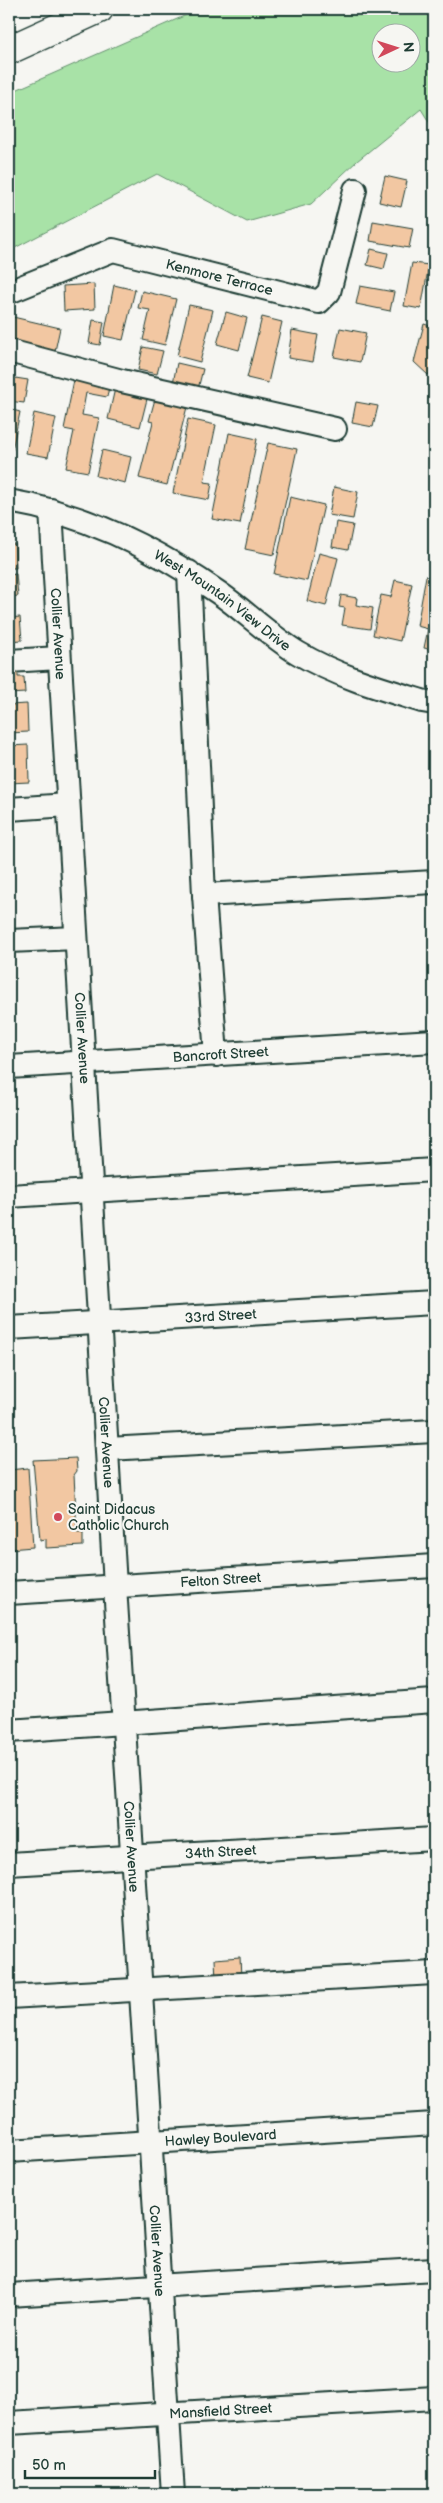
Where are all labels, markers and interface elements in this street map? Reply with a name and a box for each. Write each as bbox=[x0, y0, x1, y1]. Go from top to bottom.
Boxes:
north arrow bbox=[370, 22, 420, 72]
text: N bbox=[400, 41, 417, 53]
street label: Kenmore Terrace bbox=[164, 256, 275, 299]
street label: West Mountain View Drive bbox=[151, 546, 294, 655]
street label: Collier Avenue bbox=[47, 588, 69, 680]
street label: Collier Avenue bbox=[71, 992, 93, 1084]
street label: Bancroft Street bbox=[172, 1043, 270, 1066]
street label: 33rd Street bbox=[184, 1305, 258, 1327]
street label: Collier Avenue bbox=[95, 1396, 117, 1489]
place label: Saint Didacus Catholic Church bbox=[68, 1501, 169, 1534]
marker: Saint Didacus Catholic Church bbox=[52, 1511, 64, 1523]
street label: Felton Street bbox=[180, 1569, 262, 1591]
street label: Collier Avenue bbox=[120, 1800, 143, 1893]
street label: 34th Street bbox=[185, 1841, 257, 1863]
street label: Hawley Boulevard bbox=[164, 2126, 277, 2150]
street label: Collier Avenue bbox=[146, 2204, 168, 2297]
street label: Mansfield Street bbox=[169, 2399, 273, 2423]
scale bar bbox=[25, 2448, 155, 2480]
text: 50 m bbox=[32, 2456, 66, 2475]

